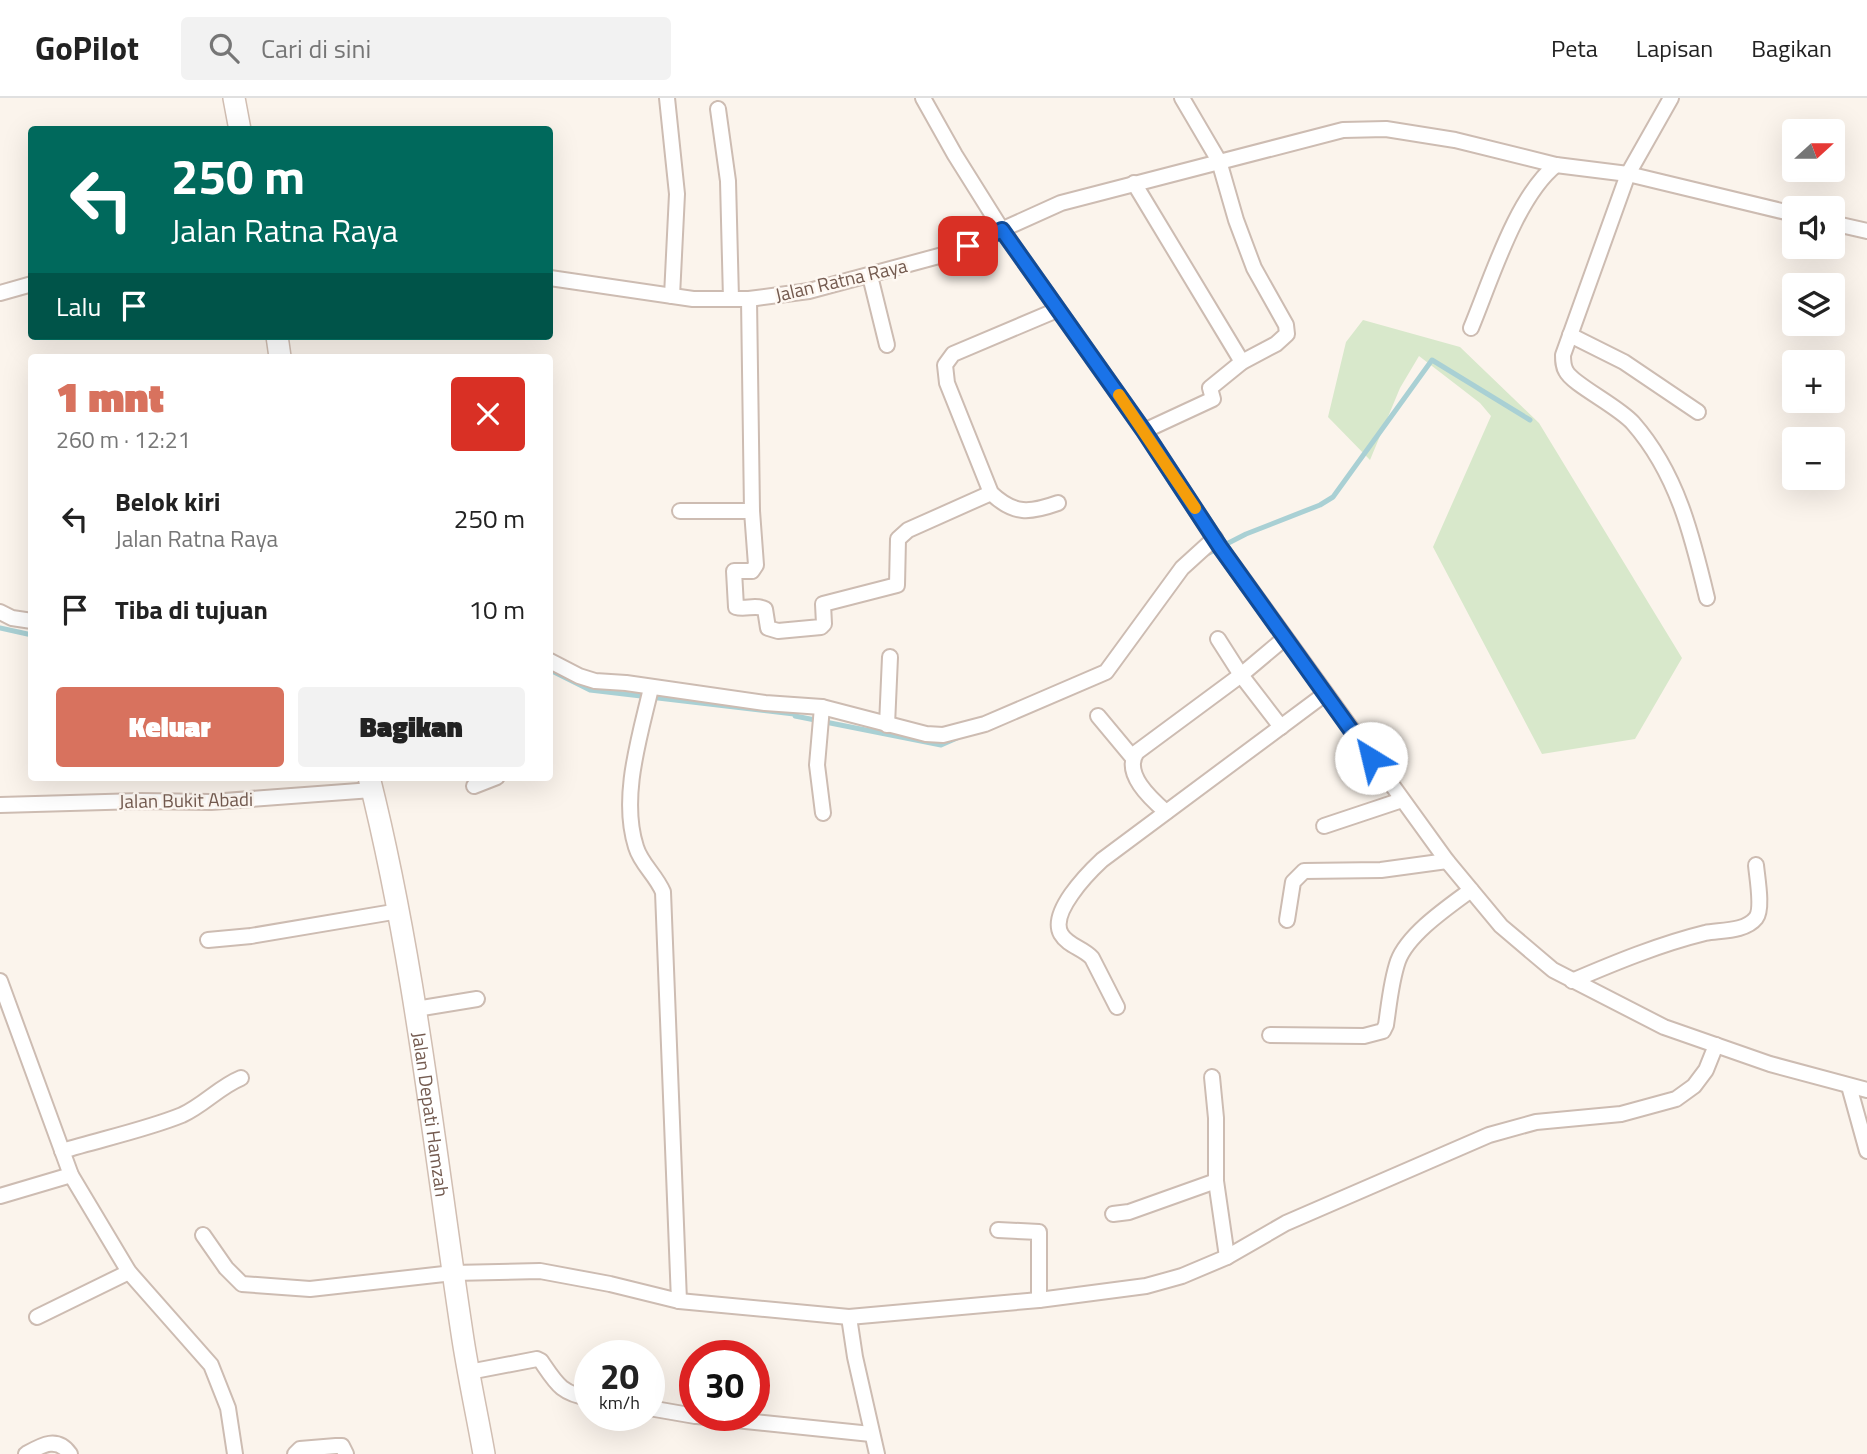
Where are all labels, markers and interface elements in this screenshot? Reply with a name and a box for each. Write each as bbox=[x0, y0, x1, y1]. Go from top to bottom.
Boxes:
search box bbox=[181, 17, 671, 80]
text: GoPilot bbox=[35, 23, 139, 73]
icon: search bbox=[205, 29, 243, 67]
text: Cari di sini bbox=[261, 29, 371, 68]
text: Peta bbox=[1551, 30, 1598, 66]
text: Lapisan bbox=[1636, 30, 1713, 66]
text: Bagikan bbox=[1751, 30, 1832, 66]
north arrow bbox=[1782, 119, 1844, 182]
map controls bbox=[1782, 119, 1845, 490]
text: 250 m bbox=[171, 138, 305, 213]
icon: left bbox=[56, 154, 147, 245]
button: sound bbox=[1782, 196, 1845, 259]
text: Jalan Ratna Raya bbox=[171, 206, 398, 254]
pin bbox=[938, 216, 998, 276]
icon: arrive bbox=[949, 227, 987, 265]
street label: Jalan Ratna Raya bbox=[772, 250, 910, 309]
button: layers bbox=[1782, 273, 1845, 336]
text: Lalu bbox=[56, 287, 101, 326]
icon: arrive bbox=[115, 287, 153, 325]
button: + bbox=[1782, 350, 1845, 413]
text: 1 mnt bbox=[56, 364, 164, 428]
button: close bbox=[451, 377, 525, 451]
text: 260 m · 12:21 bbox=[56, 422, 191, 457]
button: − bbox=[1782, 427, 1845, 490]
text: Belok kiri bbox=[115, 482, 221, 521]
text: 250 m bbox=[454, 499, 525, 538]
icon: left bbox=[56, 500, 94, 538]
text: Jalan Ratna Raya bbox=[115, 521, 278, 556]
text: Tiba di tujuan bbox=[115, 590, 268, 629]
text: 10 m bbox=[468, 590, 525, 629]
icon: arrive bbox=[56, 591, 94, 629]
button: Keluar bbox=[56, 687, 284, 767]
button: Bagikan bbox=[298, 687, 525, 767]
position arrow bbox=[1334, 721, 1408, 795]
street label: Jalan Bukit Abadi bbox=[119, 784, 253, 815]
street label: Jalan Depati Hamzah bbox=[405, 1030, 457, 1199]
speed limit sign: 30 bbox=[679, 1340, 770, 1431]
text: 20 bbox=[600, 1349, 639, 1403]
text: km/h bbox=[599, 1389, 640, 1416]

